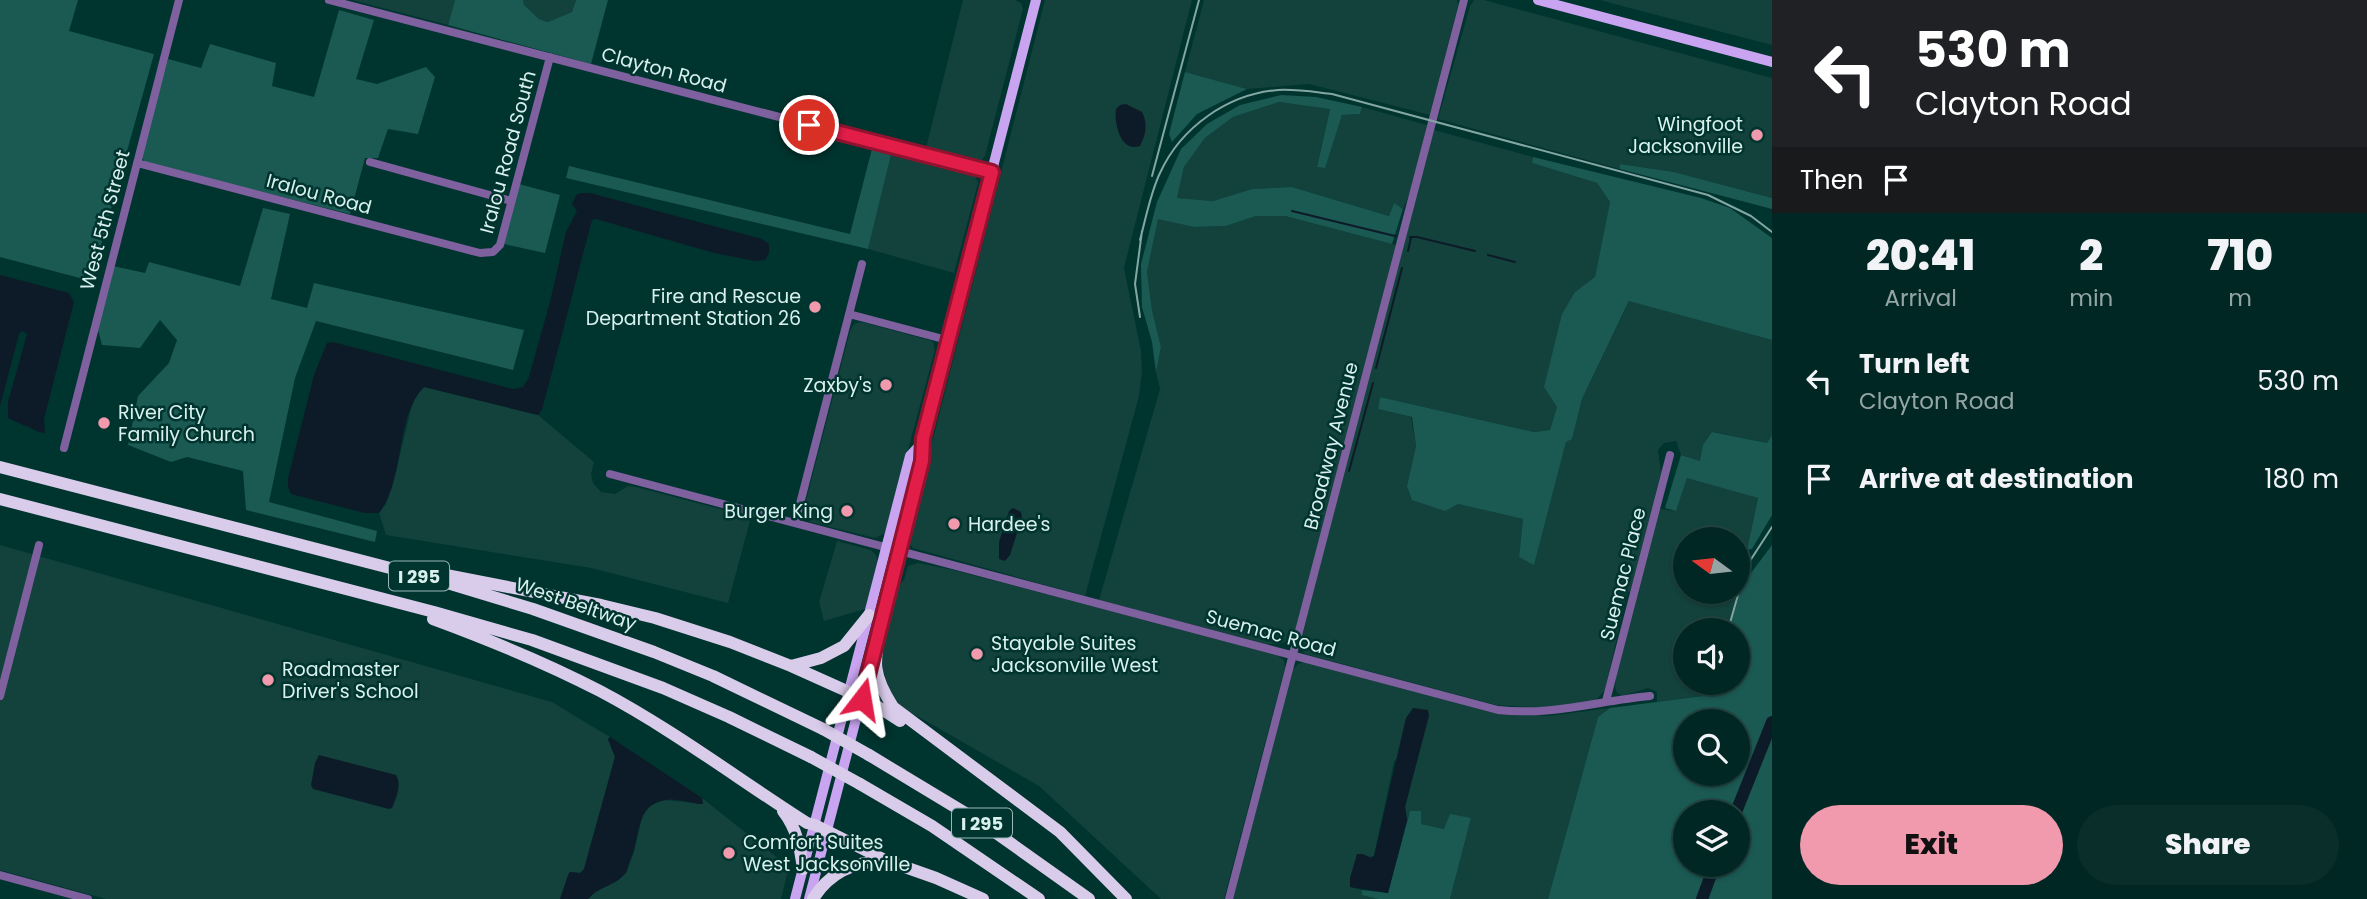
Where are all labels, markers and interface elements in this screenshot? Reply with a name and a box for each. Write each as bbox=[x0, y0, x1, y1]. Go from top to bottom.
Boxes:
text: 530 m bbox=[1915, 16, 2071, 84]
icon: left bbox=[1800, 28, 1891, 119]
street label: Clayton Road bbox=[598, 40, 730, 100]
street label: Iralou Road South bbox=[473, 68, 543, 236]
text: Clayton Road bbox=[1915, 81, 2132, 126]
pin bbox=[779, 95, 839, 155]
icon: arrive bbox=[790, 106, 828, 144]
place label: Wingfoot Jacksonville bbox=[1628, 111, 1743, 160]
marker: Wingfoot Jacksonville bbox=[1749, 127, 1765, 143]
street label: West 5th Street bbox=[73, 147, 137, 293]
icon: arrive bbox=[1877, 161, 1915, 199]
text: Then bbox=[1800, 162, 1863, 198]
street label: Iralou Road bbox=[263, 167, 375, 221]
text: 20:41 bbox=[1866, 226, 1975, 285]
text: 2 bbox=[2079, 226, 2103, 285]
text: 710 bbox=[2207, 226, 2273, 285]
text: Arrival bbox=[1884, 282, 1957, 314]
text: min bbox=[2069, 282, 2113, 314]
text: m bbox=[2228, 282, 2252, 314]
place label: Fire and Rescue Department Station 26 bbox=[586, 283, 801, 332]
marker: Fire and Rescue Department Station 26 bbox=[807, 299, 823, 315]
text: Turn left bbox=[1859, 346, 1970, 382]
street label: Broadway Avenue bbox=[1297, 359, 1365, 533]
icon: left bbox=[1800, 362, 1838, 400]
text: 530 m bbox=[2257, 363, 2339, 399]
place label: Zaxby's bbox=[803, 372, 872, 399]
marker: Zaxby's bbox=[878, 377, 894, 393]
text: Clayton Road bbox=[1859, 385, 2015, 417]
place label: River City Family Church bbox=[118, 399, 255, 448]
marker: River City Family Church bbox=[96, 415, 112, 431]
icon: arrive bbox=[1800, 460, 1838, 498]
text: Arrive at destination bbox=[1859, 461, 2134, 497]
text: 180 m bbox=[2264, 461, 2339, 497]
place label: Burger King bbox=[724, 498, 833, 525]
marker: Burger King bbox=[839, 503, 855, 519]
street label: Suemac Place bbox=[1593, 505, 1653, 643]
place label: Hardee's bbox=[968, 511, 1050, 538]
marker: Hardee's bbox=[946, 516, 962, 532]
north arrow bbox=[1673, 527, 1750, 604]
map controls bbox=[1673, 527, 1750, 877]
road number: I 295 bbox=[389, 562, 449, 590]
street label: West Beltway bbox=[512, 571, 640, 637]
street label: Suemac Road bbox=[1203, 603, 1339, 663]
button: sound bbox=[1673, 618, 1750, 695]
place label: Stayable Suites Jacksonville West bbox=[991, 630, 1158, 679]
marker: Stayable Suites Jacksonville West bbox=[969, 646, 985, 662]
place label: Roadmaster Driver's School bbox=[282, 656, 419, 705]
position arrow bbox=[825, 662, 899, 736]
marker: Roadmaster Driver's School bbox=[260, 672, 276, 688]
button: search bbox=[1673, 709, 1750, 786]
button: layers bbox=[1673, 800, 1750, 877]
button: Exit bbox=[1800, 805, 2063, 885]
button: Share bbox=[2077, 805, 2339, 885]
road number: I 295 bbox=[952, 808, 1012, 838]
place label: Comfort Suites West Jacksonville bbox=[743, 829, 910, 878]
marker: Comfort Suites West Jacksonville bbox=[721, 845, 737, 861]

